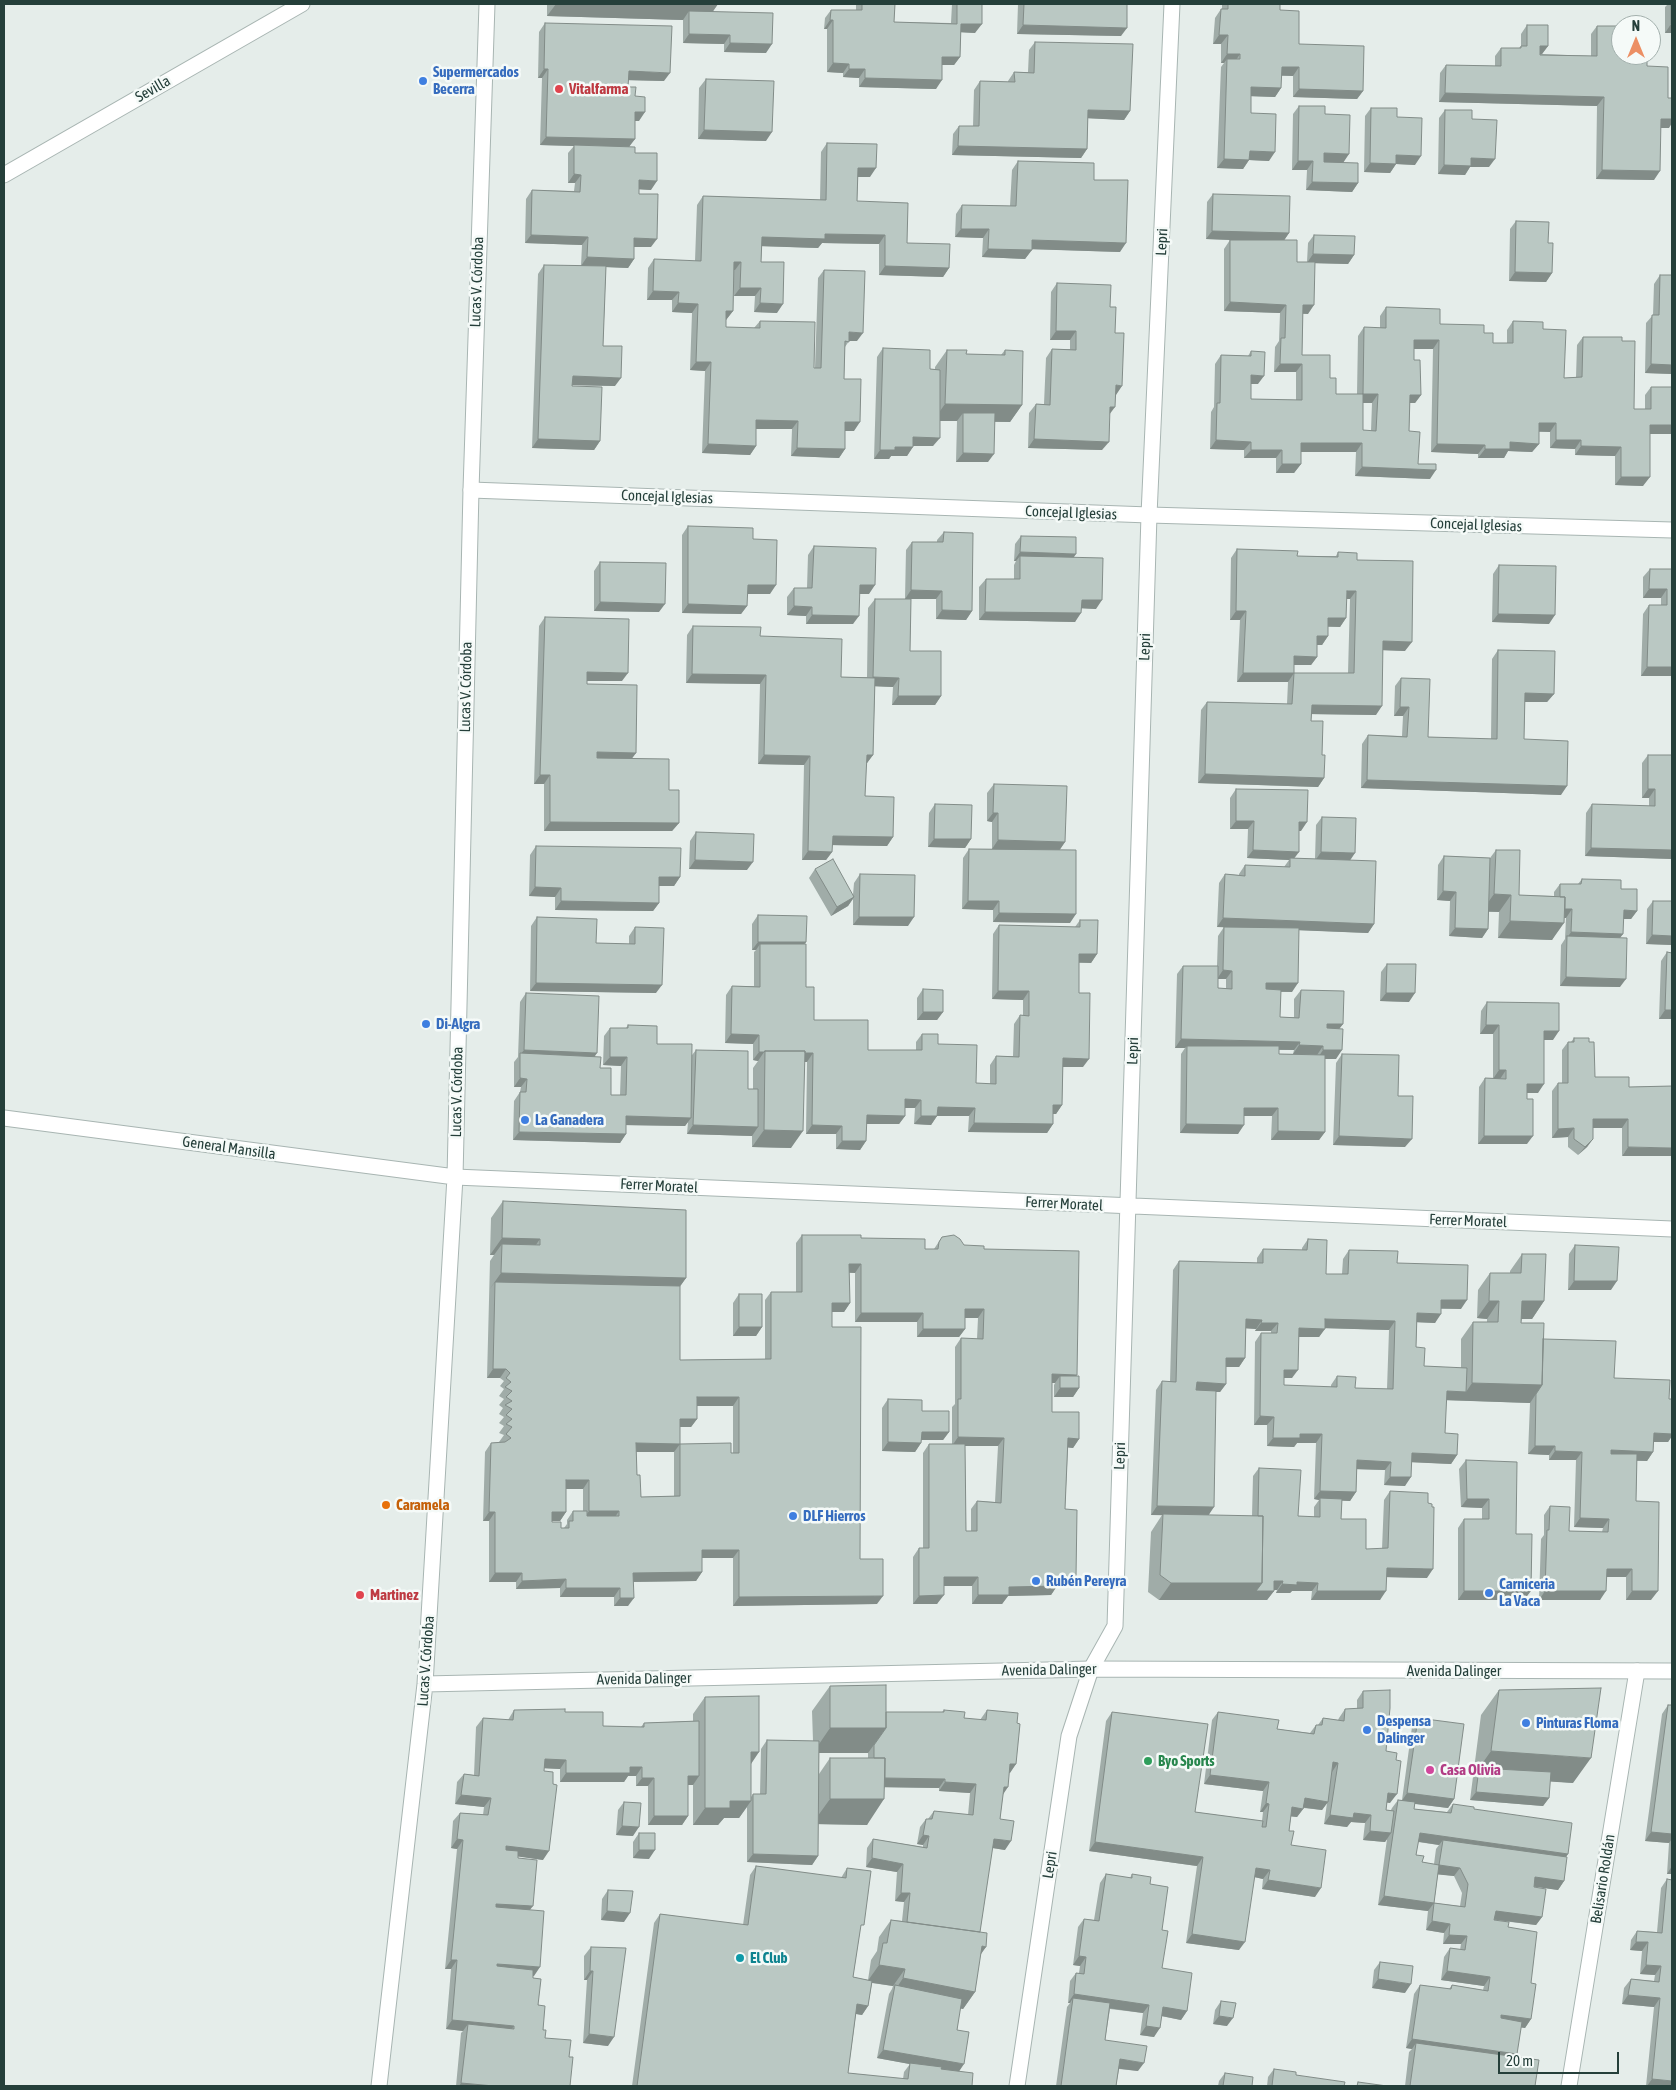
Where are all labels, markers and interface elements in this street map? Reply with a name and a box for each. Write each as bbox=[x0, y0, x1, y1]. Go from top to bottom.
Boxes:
north arrow bbox=[1611, 15, 1661, 65]
text: N bbox=[1632, 18, 1640, 34]
place label: Supermercados Becerra bbox=[433, 63, 519, 98]
street label: Sevilla bbox=[132, 72, 174, 106]
marker: Supermercados Becerra bbox=[417, 75, 429, 87]
place label: Vitalfarma bbox=[569, 80, 628, 98]
marker: Vitalfarma bbox=[553, 83, 565, 95]
street label: Lepri bbox=[1152, 228, 1172, 256]
street label: Lucas V. Córdoba bbox=[466, 236, 488, 328]
street label: Concejal Iglesias bbox=[621, 486, 713, 508]
street label: Concejal Iglesias bbox=[1025, 502, 1117, 524]
street label: Concejal Iglesias bbox=[1430, 514, 1522, 536]
street label: Lepri bbox=[1136, 633, 1154, 661]
street label: Lucas V. Córdoba bbox=[456, 641, 476, 733]
place label: Di-Algra bbox=[436, 1015, 480, 1033]
marker: Di-Algra bbox=[420, 1018, 432, 1030]
street label: Lepri bbox=[1124, 1037, 1142, 1065]
street label: Lucas V. Córdoba bbox=[447, 1046, 467, 1138]
place label: La Ganadera bbox=[535, 1111, 604, 1129]
marker: La Ganadera bbox=[519, 1114, 531, 1126]
street label: General Mansilla bbox=[181, 1133, 277, 1163]
street label: Ferrer Moratel bbox=[620, 1175, 698, 1197]
street label: Ferrer Moratel bbox=[1025, 1193, 1103, 1215]
street label: Ferrer Moratel bbox=[1429, 1211, 1507, 1231]
street label: Lepri bbox=[1111, 1442, 1129, 1470]
place label: Caramela bbox=[396, 1496, 449, 1514]
marker: Caramela bbox=[380, 1499, 392, 1511]
place label: DLF Hierros bbox=[803, 1507, 865, 1525]
marker: DLF Hierros bbox=[787, 1510, 799, 1522]
place label: Rubén Pereyra bbox=[1046, 1572, 1126, 1590]
marker: Rubén Pereyra bbox=[1030, 1575, 1042, 1587]
place label: Carniceria La Vaca bbox=[1499, 1575, 1555, 1610]
place label: Martinez bbox=[370, 1586, 419, 1604]
marker: Carniceria La Vaca bbox=[1483, 1587, 1495, 1599]
marker: Martinez bbox=[354, 1589, 366, 1601]
street label: Lucas V. Córdoba bbox=[414, 1615, 438, 1707]
street label: Avenida Dalinger bbox=[1002, 1660, 1096, 1680]
street label: Avenida Dalinger bbox=[1407, 1662, 1501, 1680]
street label: Avenida Dalinger bbox=[597, 1669, 691, 1689]
place label: Despensa Dalinger bbox=[1377, 1712, 1431, 1747]
place label: Pinturas Floma bbox=[1536, 1714, 1619, 1732]
marker: Pinturas Floma bbox=[1520, 1717, 1532, 1729]
marker: Despensa Dalinger bbox=[1361, 1724, 1373, 1736]
place label: Byo Sports bbox=[1158, 1752, 1215, 1770]
marker: Byo Sports bbox=[1142, 1755, 1154, 1767]
place label: Casa Olivia bbox=[1440, 1761, 1501, 1779]
marker: Casa Olivia bbox=[1424, 1764, 1436, 1776]
street label: Belisario Roldán bbox=[1587, 1833, 1619, 1925]
street label: Lepri bbox=[1039, 1850, 1061, 1880]
place label: El Club bbox=[750, 1949, 787, 1967]
marker: El Club bbox=[734, 1952, 746, 1964]
scale bar bbox=[1501, 2042, 1622, 2074]
text: 20 m bbox=[1506, 2052, 1533, 2069]

